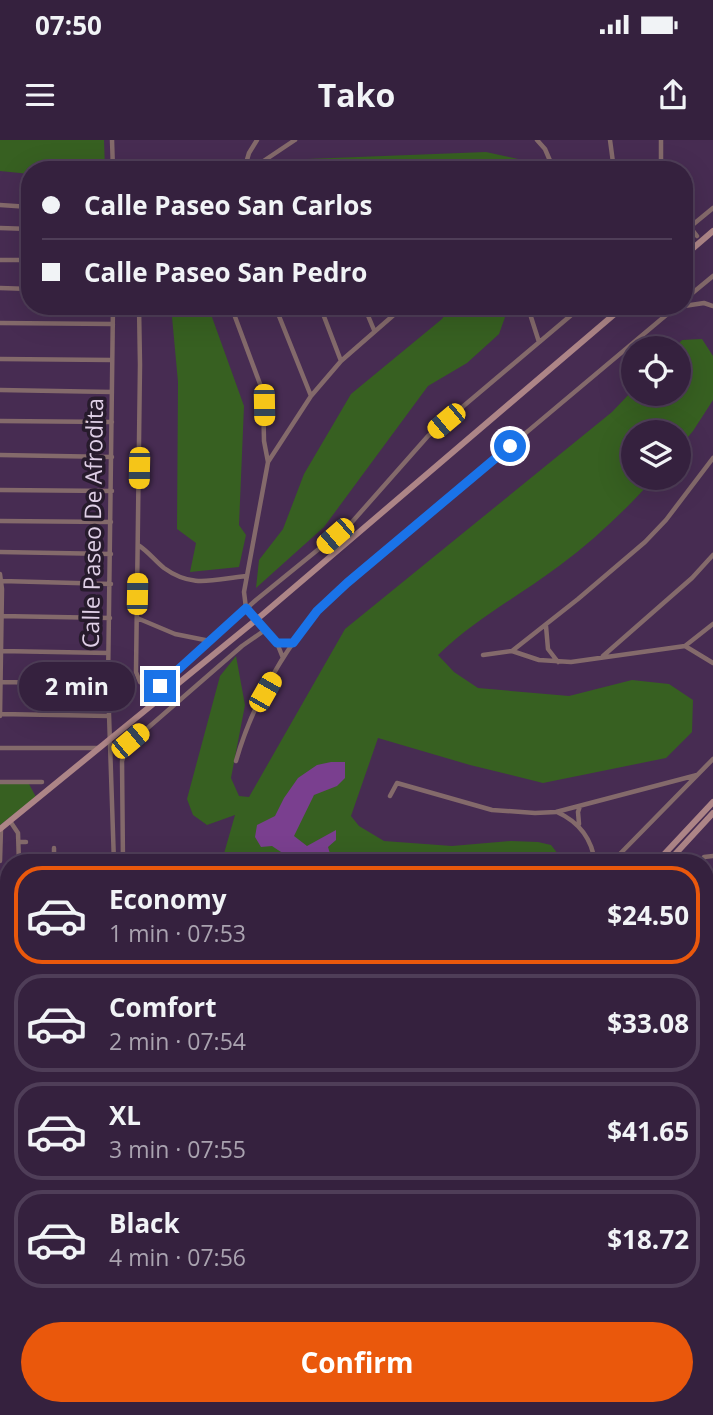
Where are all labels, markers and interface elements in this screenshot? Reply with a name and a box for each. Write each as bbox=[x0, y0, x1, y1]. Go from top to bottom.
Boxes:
text: 07:50 bbox=[35, 7, 102, 43]
text: Tako bbox=[318, 73, 395, 116]
icon: menu bbox=[21, 76, 59, 114]
icon: share bbox=[654, 76, 692, 114]
text: Calle Paseo San Carlos bbox=[84, 187, 372, 223]
text: Calle Paseo San Pedro bbox=[84, 254, 367, 290]
map controls bbox=[621, 336, 691, 490]
button: locate bbox=[621, 336, 691, 406]
car bbox=[254, 384, 275, 426]
street label: Calle Paseo De Afrodita bbox=[74, 398, 110, 648]
car bbox=[424, 399, 469, 443]
button: layers bbox=[621, 420, 691, 490]
route start bbox=[494, 430, 526, 462]
car bbox=[129, 447, 150, 489]
car bbox=[313, 514, 358, 558]
car bbox=[127, 573, 148, 615]
callout: 2 min bbox=[20, 662, 136, 710]
car bbox=[246, 669, 285, 715]
text: 2 min bbox=[45, 670, 109, 702]
route end bbox=[144, 670, 176, 702]
car bbox=[108, 719, 153, 763]
text: Economy bbox=[109, 881, 227, 917]
icon: car bbox=[25, 884, 88, 947]
text: $24.50 bbox=[607, 897, 689, 933]
text: 1 min · 07:53 bbox=[109, 917, 246, 949]
text: Comfort bbox=[109, 989, 216, 1025]
icon: car bbox=[25, 992, 88, 1055]
text: $33.08 bbox=[607, 1005, 689, 1041]
text: 2 min · 07:54 bbox=[109, 1025, 246, 1057]
text: XL bbox=[109, 1097, 141, 1133]
icon: car bbox=[25, 1100, 88, 1163]
text: $41.65 bbox=[607, 1113, 689, 1149]
text: 3 min · 07:55 bbox=[109, 1133, 246, 1165]
text: Black bbox=[109, 1205, 180, 1241]
icon: car bbox=[25, 1208, 88, 1271]
text: $18.72 bbox=[607, 1221, 689, 1257]
text: 4 min · 07:56 bbox=[109, 1241, 246, 1273]
button: Confirm bbox=[21, 1322, 693, 1402]

